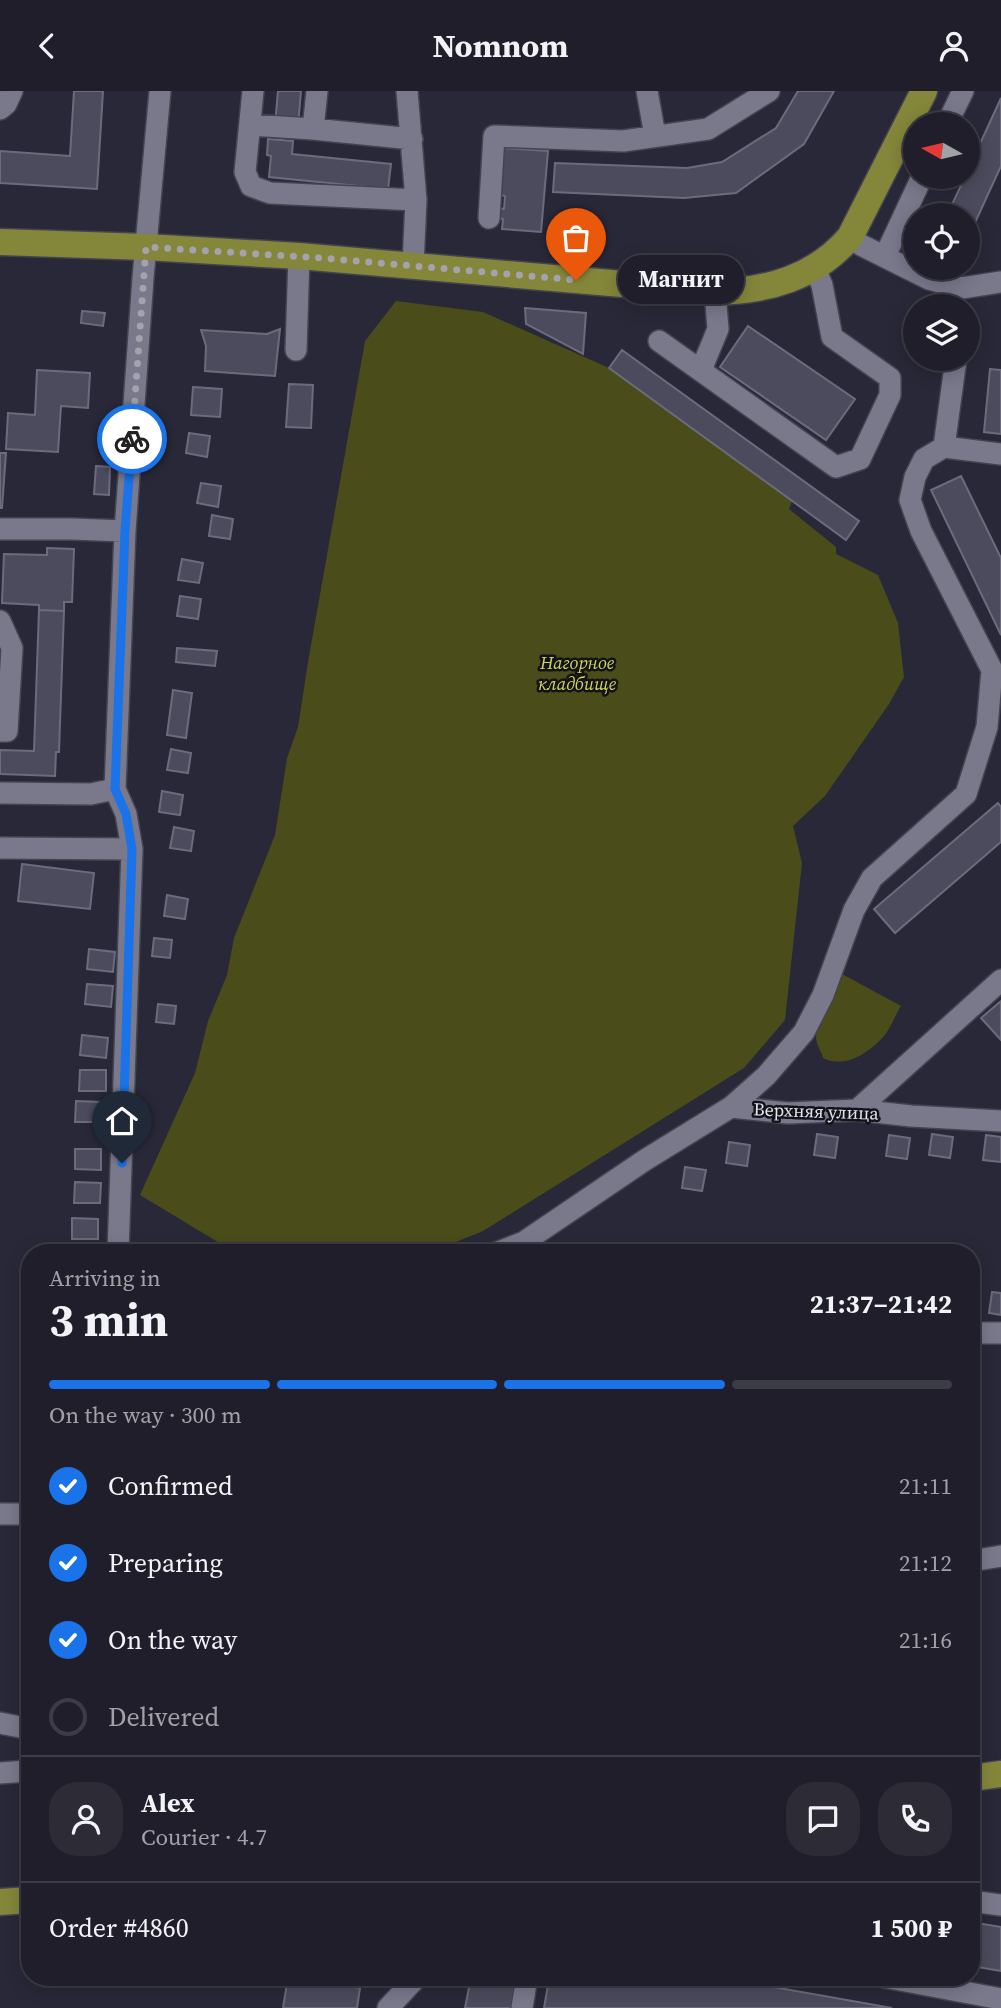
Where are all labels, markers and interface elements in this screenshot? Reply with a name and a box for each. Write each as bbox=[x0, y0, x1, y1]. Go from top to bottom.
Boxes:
text: Nomnom bbox=[433, 24, 568, 68]
icon: back bbox=[28, 27, 66, 65]
icon: person bbox=[935, 27, 973, 65]
north arrow bbox=[903, 112, 980, 189]
map controls bbox=[903, 112, 980, 371]
button: locate bbox=[903, 203, 980, 280]
pin bbox=[546, 208, 606, 280]
icon: bag bbox=[557, 219, 595, 257]
callout: Магнит bbox=[618, 255, 744, 305]
text: Магнит bbox=[638, 263, 724, 295]
button: layers bbox=[903, 294, 980, 371]
courier bbox=[97, 404, 167, 474]
icon: bike bbox=[113, 420, 151, 458]
park label: Нагорное кладбище bbox=[538, 650, 617, 696]
pin bbox=[92, 1091, 152, 1163]
street label: Верхняя улица bbox=[753, 1096, 880, 1126]
icon: home bbox=[103, 1102, 141, 1140]
text: Arriving in bbox=[49, 1262, 161, 1294]
text: 21:37–21:42 bbox=[810, 1286, 952, 1322]
text: 3 min bbox=[49, 1288, 168, 1351]
text: On the way · 300 m bbox=[49, 1399, 242, 1431]
icon: check bbox=[49, 1467, 87, 1505]
text: Confirmed bbox=[108, 1468, 233, 1504]
text: 21:11 bbox=[899, 1470, 952, 1502]
icon: check bbox=[49, 1544, 87, 1582]
text: Preparing bbox=[108, 1545, 223, 1581]
text: 21:12 bbox=[899, 1547, 952, 1579]
icon: check bbox=[49, 1621, 87, 1659]
text: On the way bbox=[108, 1622, 237, 1658]
text: 21:16 bbox=[899, 1624, 952, 1656]
text: Delivered bbox=[108, 1699, 219, 1735]
button: person bbox=[49, 1782, 123, 1856]
button: chat bbox=[786, 1782, 860, 1856]
button: phone bbox=[878, 1782, 952, 1856]
text: Alex bbox=[141, 1785, 195, 1821]
text: Courier · 4.7 bbox=[141, 1821, 267, 1853]
text: Order #4860 bbox=[49, 1910, 189, 1946]
text: 1 500 ₽ bbox=[870, 1910, 952, 1946]

